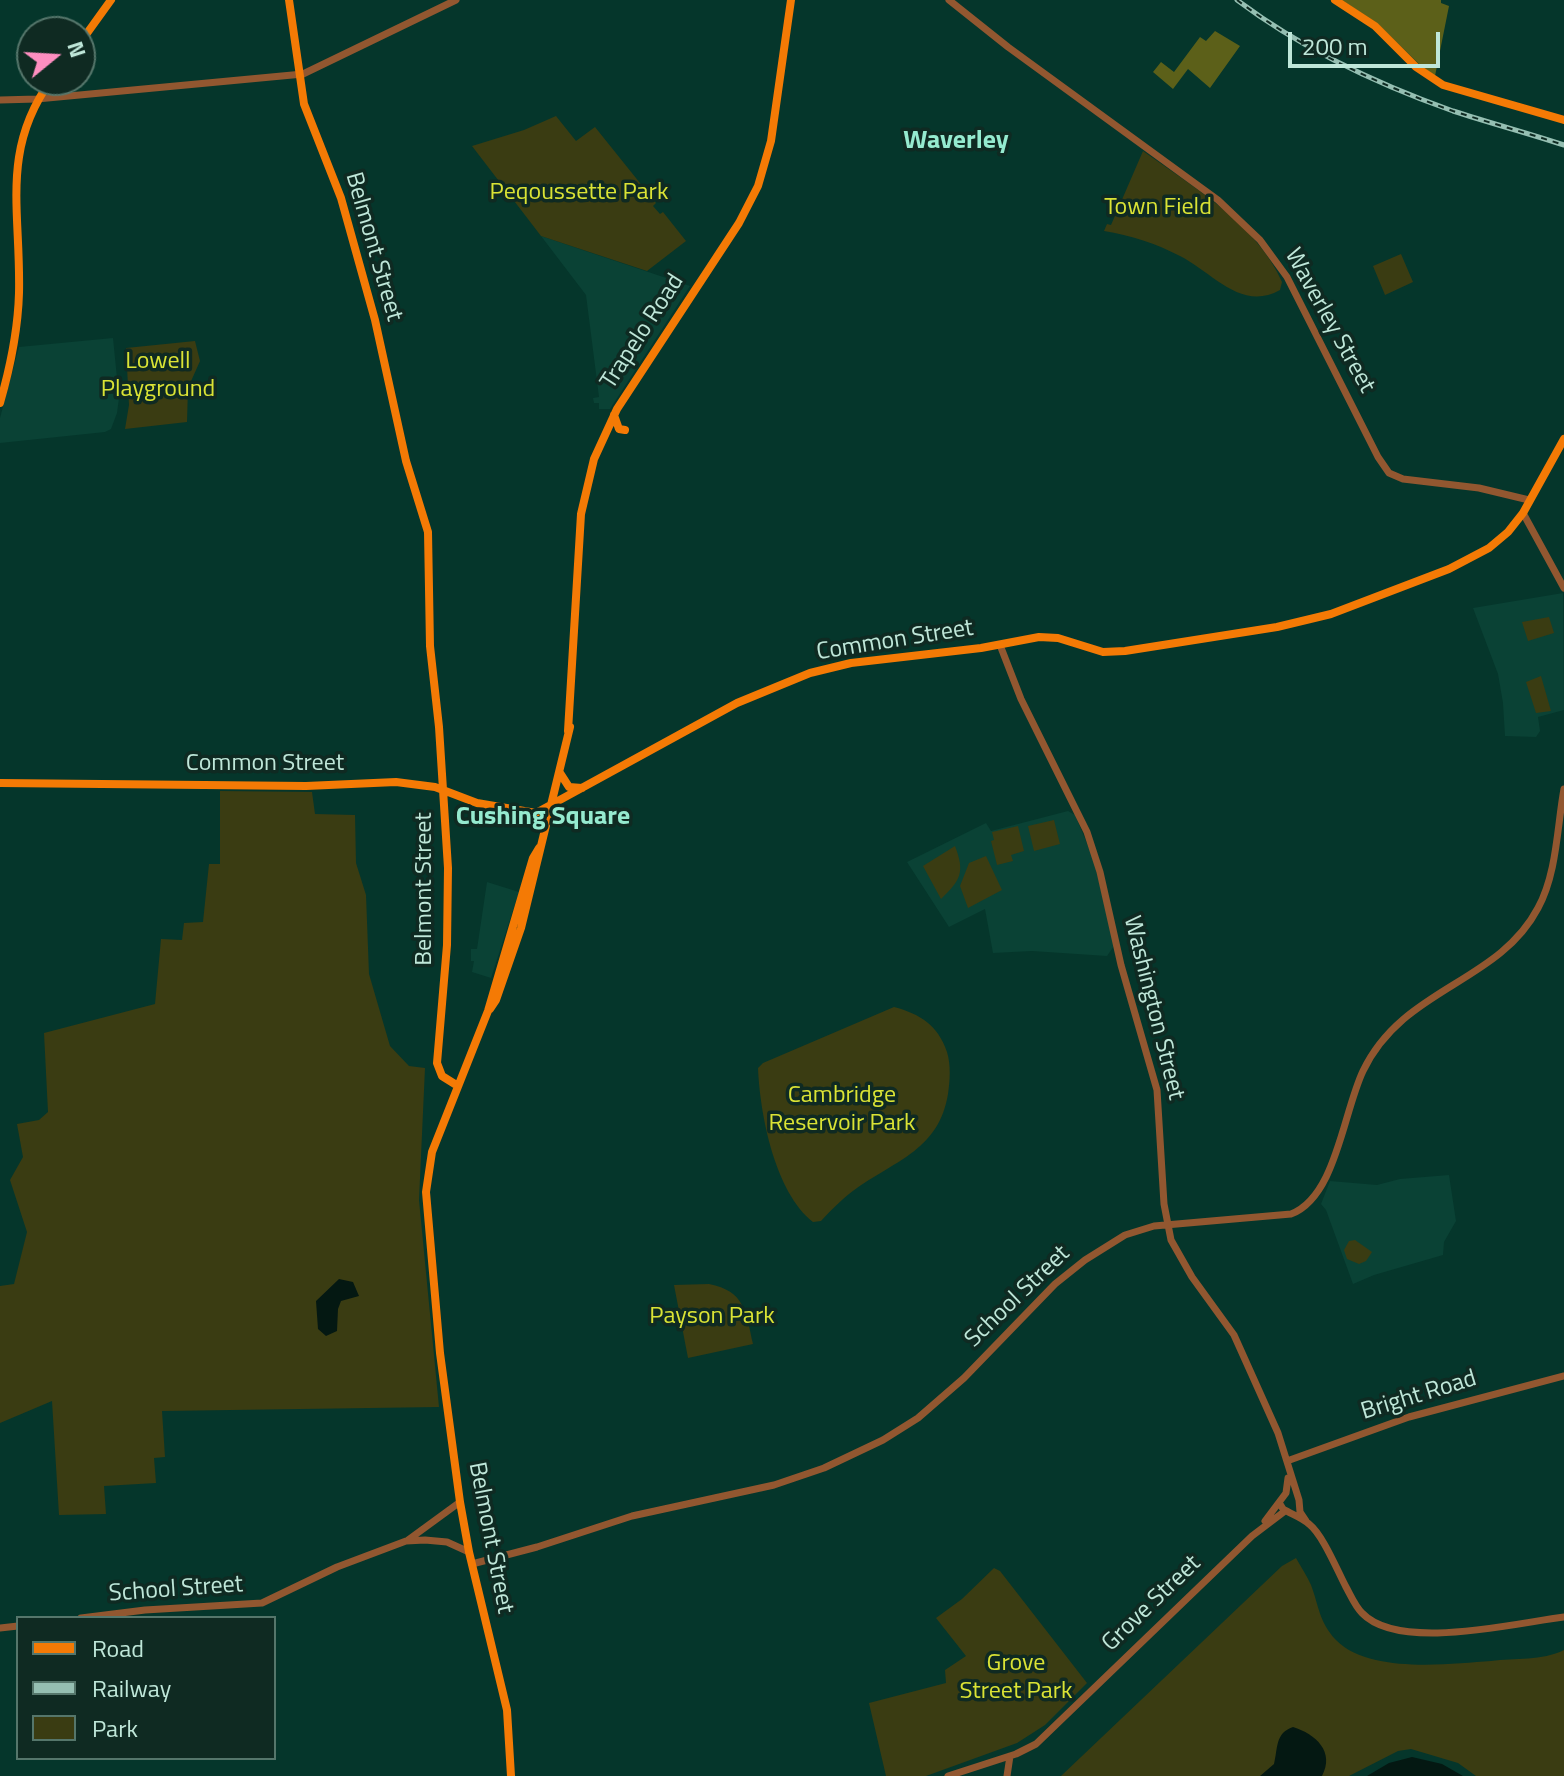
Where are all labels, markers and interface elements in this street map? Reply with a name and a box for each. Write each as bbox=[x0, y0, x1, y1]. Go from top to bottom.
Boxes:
north arrow bbox=[16, 16, 96, 96]
scale bar bbox=[1292, 16, 1444, 66]
text: 200 m bbox=[1302, 28, 1368, 64]
text: N bbox=[58, 37, 95, 62]
district label: Waverley bbox=[903, 126, 1009, 158]
street label: Belmont Street bbox=[338, 169, 408, 325]
park label: Peqoussette Park bbox=[490, 179, 668, 207]
park label: Town Field bbox=[1104, 194, 1212, 222]
street label: Waverley Street bbox=[1277, 244, 1381, 398]
street label: Trapelo Road bbox=[595, 269, 691, 395]
park label: Lowell Playground bbox=[101, 348, 215, 404]
street label: Common Street bbox=[815, 614, 975, 668]
street label: Common Street bbox=[186, 750, 344, 778]
district label: Cushing Square bbox=[456, 802, 630, 834]
street label: Belmont Street bbox=[411, 812, 439, 966]
street label: Washington Street bbox=[1116, 913, 1190, 1103]
park label: Cambridge Reservoir Park bbox=[768, 1082, 916, 1138]
street label: School Street bbox=[960, 1240, 1076, 1354]
park label: Payson Park bbox=[649, 1303, 775, 1331]
street label: Bright Road bbox=[1358, 1365, 1480, 1427]
street label: Belmont Street bbox=[461, 1460, 519, 1616]
street label: Grove Street bbox=[1097, 1550, 1207, 1658]
street label: School Street bbox=[108, 1571, 244, 1609]
legend bbox=[16, 1616, 276, 1760]
text: Road bbox=[92, 1630, 144, 1666]
park label: Grove Street Park bbox=[959, 1650, 1073, 1706]
text: Railway bbox=[92, 1670, 171, 1706]
text: Park bbox=[92, 1710, 138, 1746]

